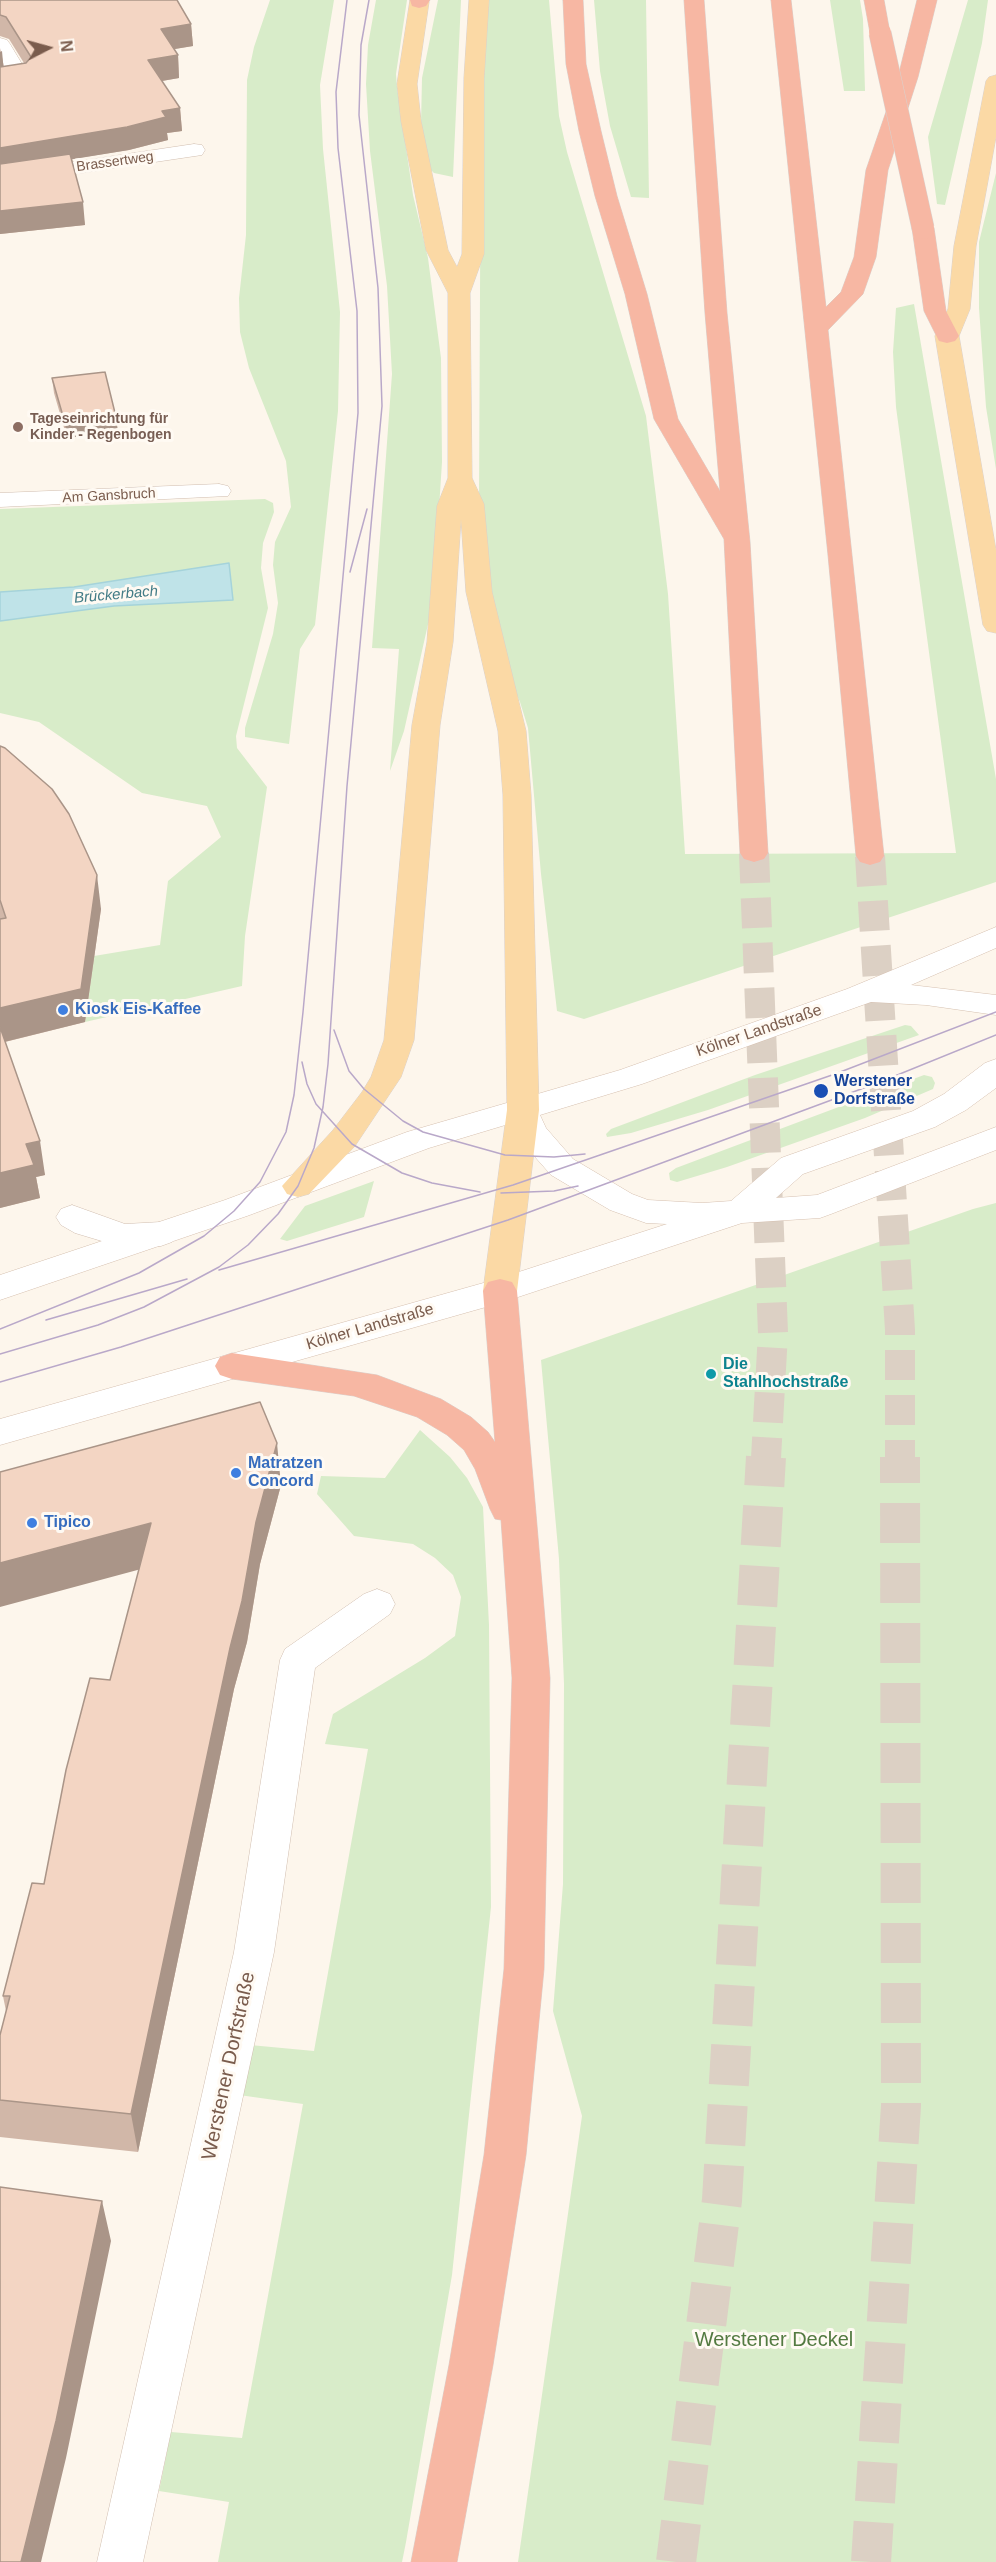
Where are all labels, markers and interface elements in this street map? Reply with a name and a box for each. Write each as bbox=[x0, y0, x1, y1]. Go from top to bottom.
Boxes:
north arrow bbox=[18, 18, 78, 78]
text: N bbox=[57, 39, 75, 53]
street label: Brassertweg bbox=[75, 148, 155, 176]
place label: Tageseinrichtung für Kinder - Regenbogen bbox=[30, 411, 172, 443]
marker: Tageseinrichtung für Kinder - Regenbogen bbox=[11, 420, 25, 434]
street label: Am Gansbruch bbox=[62, 485, 156, 507]
water label: Brückerbach bbox=[73, 582, 159, 608]
place label: Kiosk Eis-Kaffee bbox=[75, 1000, 201, 1020]
street label: Kölner Landstraße bbox=[694, 1000, 824, 1062]
marker: Kiosk Eis-Kaffee bbox=[56, 1003, 70, 1017]
place label: Werstener Dorfstraße bbox=[834, 1072, 915, 1110]
marker: Werstener Dorfstraße bbox=[812, 1082, 830, 1100]
street label: Kölner Landstraße bbox=[304, 1300, 436, 1354]
place label: Die Stahlhochstraße bbox=[723, 1355, 848, 1393]
marker: Die Stahlhochstraße bbox=[704, 1367, 718, 1381]
place label: Matratzen Concord bbox=[248, 1454, 323, 1492]
marker: Matratzen Concord bbox=[229, 1466, 243, 1480]
place label: Tipico bbox=[44, 1513, 91, 1533]
marker: Tipico bbox=[25, 1516, 39, 1530]
street label: Werstener Dorfstraße bbox=[197, 1970, 261, 2162]
park label: Werstener Deckel bbox=[695, 2328, 853, 2352]

